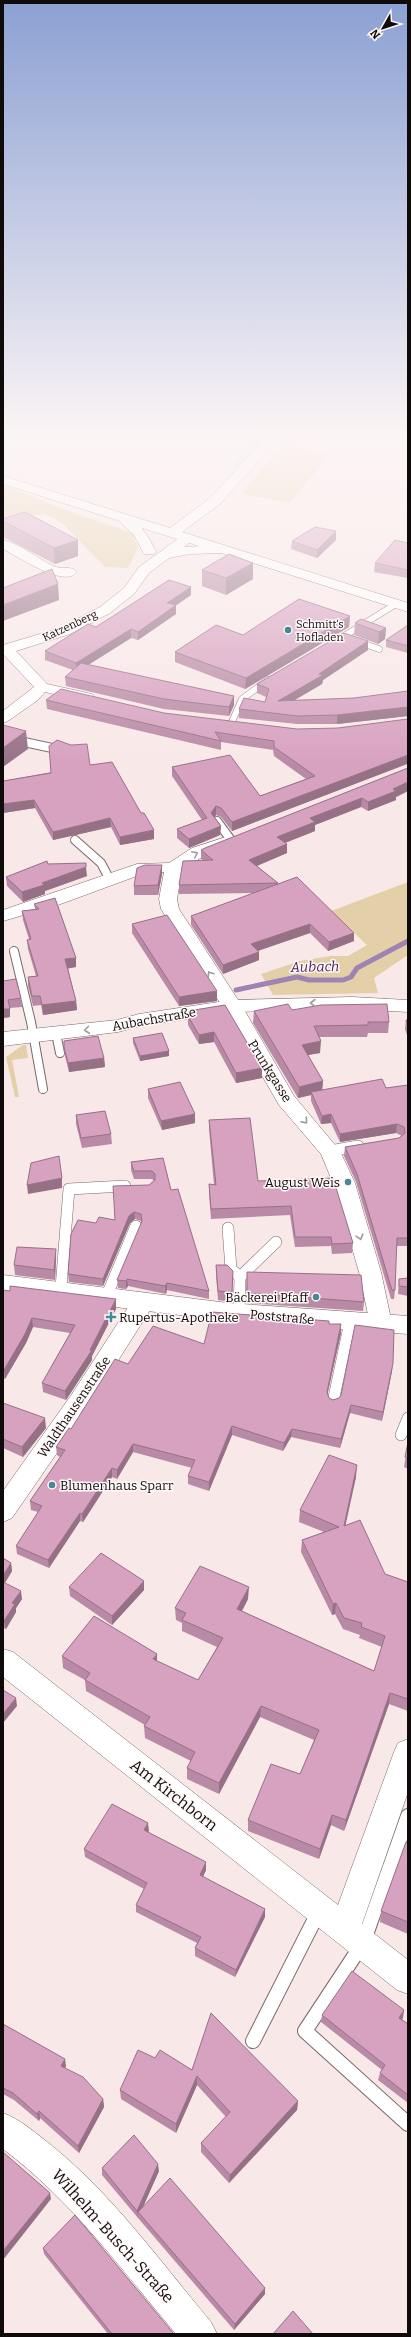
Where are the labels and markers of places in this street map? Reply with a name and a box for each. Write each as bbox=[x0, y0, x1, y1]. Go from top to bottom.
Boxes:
place label: Schmitt‘s Hofladen bbox=[296, 618, 343, 644]
marker: Schmitt‘s Hofladen bbox=[283, 625, 293, 635]
place label: August Weis bbox=[265, 1175, 340, 1190]
marker: August Weis bbox=[343, 1177, 353, 1187]
place label: Bäckerei Pfaff bbox=[225, 1290, 309, 1305]
marker: Bäckerei Pfaff bbox=[311, 1292, 321, 1302]
place label: Rupertus-Apotheke bbox=[119, 1310, 239, 1325]
marker: Rupertus-Apotheke bbox=[106, 1312, 116, 1322]
place label: Blumenhaus Sparr bbox=[60, 1478, 174, 1493]
marker: Blumenhaus Sparr bbox=[47, 1480, 57, 1490]

